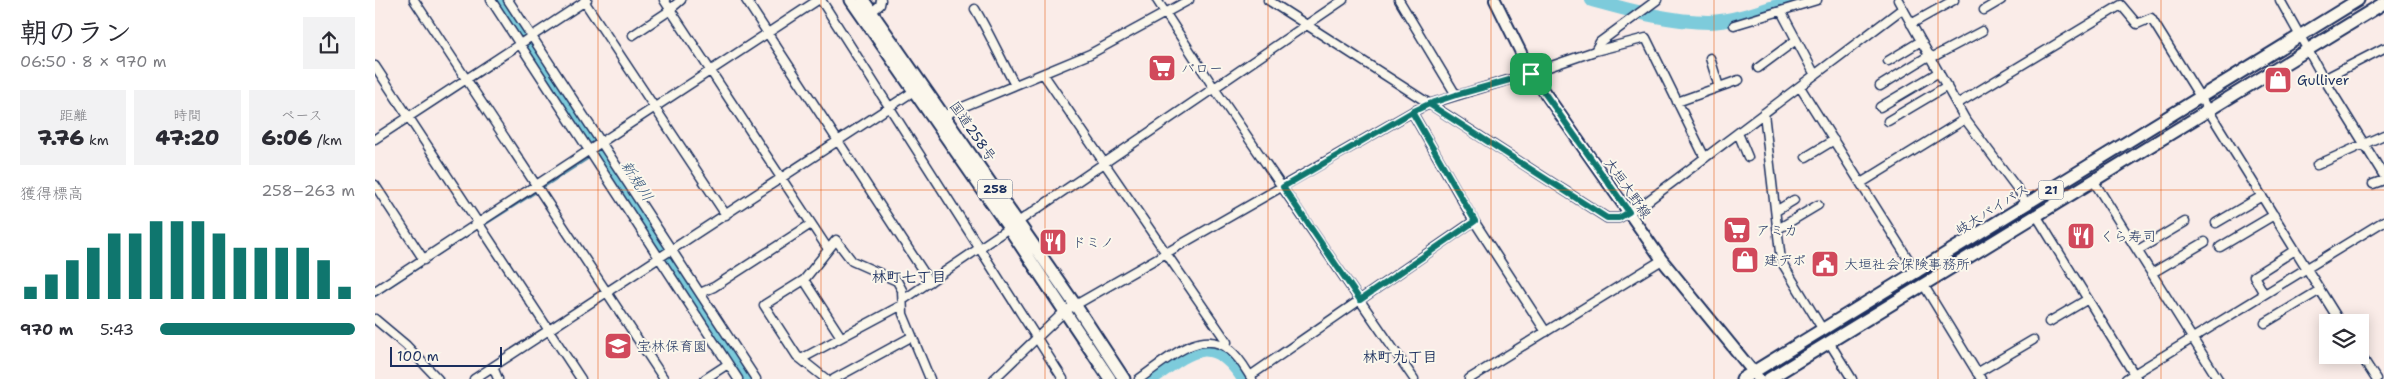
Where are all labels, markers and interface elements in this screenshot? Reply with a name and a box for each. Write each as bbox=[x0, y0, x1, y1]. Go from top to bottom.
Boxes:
text: 朝のラン bbox=[20, 13, 132, 51]
button: share bbox=[303, 17, 355, 69]
text: 06:50 · 8 × 970 m bbox=[20, 51, 167, 72]
supermarket icon: バロー bbox=[1147, 53, 1177, 83]
pin bbox=[1510, 53, 1552, 95]
place label: バロー bbox=[1181, 59, 1223, 77]
icon: arrive bbox=[1517, 60, 1545, 88]
shop icon: Gulliver bbox=[2263, 65, 2293, 95]
place label: Gulliver bbox=[2297, 71, 2350, 89]
street label: 国道258号 bbox=[946, 97, 1000, 165]
text: 距離 bbox=[59, 106, 87, 124]
text: 時間 bbox=[173, 106, 201, 124]
text: ペース bbox=[281, 106, 322, 124]
text: 7.76 bbox=[38, 124, 84, 152]
text: 47:20 bbox=[156, 124, 219, 152]
text: 6:06 bbox=[262, 124, 312, 152]
text: km bbox=[84, 131, 109, 149]
text: /km bbox=[312, 131, 342, 149]
street label: 大垣大野線 bbox=[1601, 154, 1655, 222]
water label: 新規川 bbox=[616, 157, 658, 205]
street label: 岐大バイパス bbox=[1952, 179, 2032, 239]
text: 258–263 m bbox=[261, 180, 355, 201]
road number: 258 bbox=[977, 180, 1013, 198]
road number: 21 bbox=[2039, 180, 2063, 200]
text: 獲得標高 bbox=[20, 183, 84, 204]
supermarket icon: アミカ bbox=[1722, 215, 1752, 245]
place label: アミカ bbox=[1756, 221, 1798, 239]
restaurant icon: くら寿司 bbox=[2066, 221, 2096, 251]
restaurant icon: ドミノ bbox=[1038, 227, 1068, 257]
place label: くら寿司 bbox=[2100, 227, 2156, 245]
place label: ドミノ bbox=[1072, 233, 1114, 251]
shop icon: 建デポ bbox=[1730, 245, 1760, 275]
public building icon: 大垣社会保険事務所 bbox=[1810, 249, 1840, 279]
place label: 建デポ bbox=[1764, 251, 1806, 269]
place label: 大垣社会保険事務所 bbox=[1844, 255, 1970, 273]
district label: 林町七丁目 bbox=[871, 267, 947, 287]
map controls bbox=[2319, 314, 2369, 364]
button: layers bbox=[2319, 314, 2369, 364]
text: 970 m bbox=[20, 319, 73, 340]
text: 5:43 bbox=[100, 319, 134, 340]
school or university icon: 宝林保育園 bbox=[603, 331, 633, 361]
place label: 宝林保育園 bbox=[637, 337, 707, 355]
scale bar bbox=[390, 344, 503, 367]
text: 100 m bbox=[397, 347, 439, 365]
district label: 林町九丁目 bbox=[1362, 347, 1438, 367]

